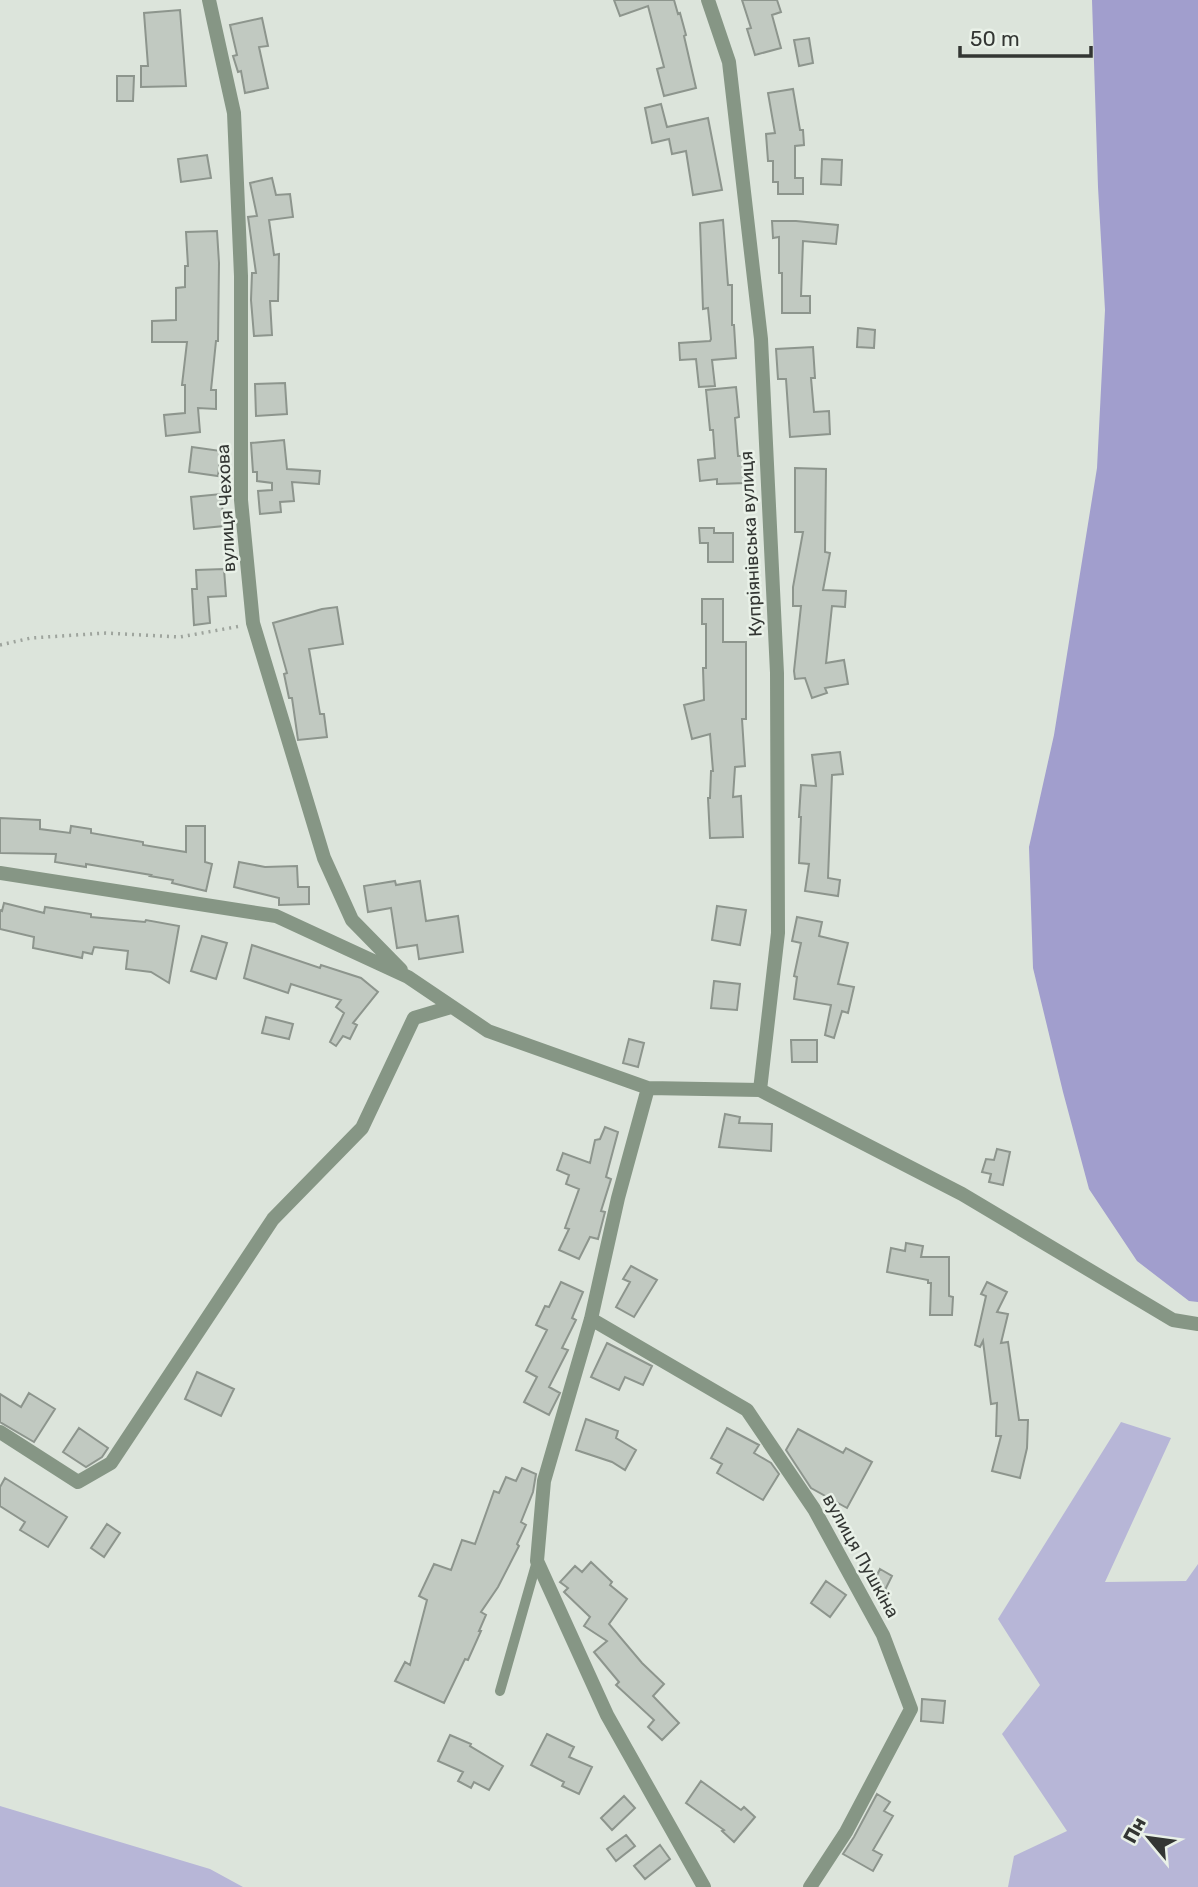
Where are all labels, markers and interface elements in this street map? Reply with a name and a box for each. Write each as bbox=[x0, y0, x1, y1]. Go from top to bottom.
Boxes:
scale bar bbox=[960, 14, 1091, 58]
text: 50 m bbox=[970, 26, 1020, 51]
street label: вулиця Чехова bbox=[212, 443, 240, 573]
street label: Купріянівська вулиця bbox=[735, 450, 767, 638]
street label: вулиця Пушкіна bbox=[818, 1490, 904, 1622]
north arrow bbox=[1114, 1803, 1184, 1873]
text: Пн bbox=[1118, 1813, 1151, 1847]

